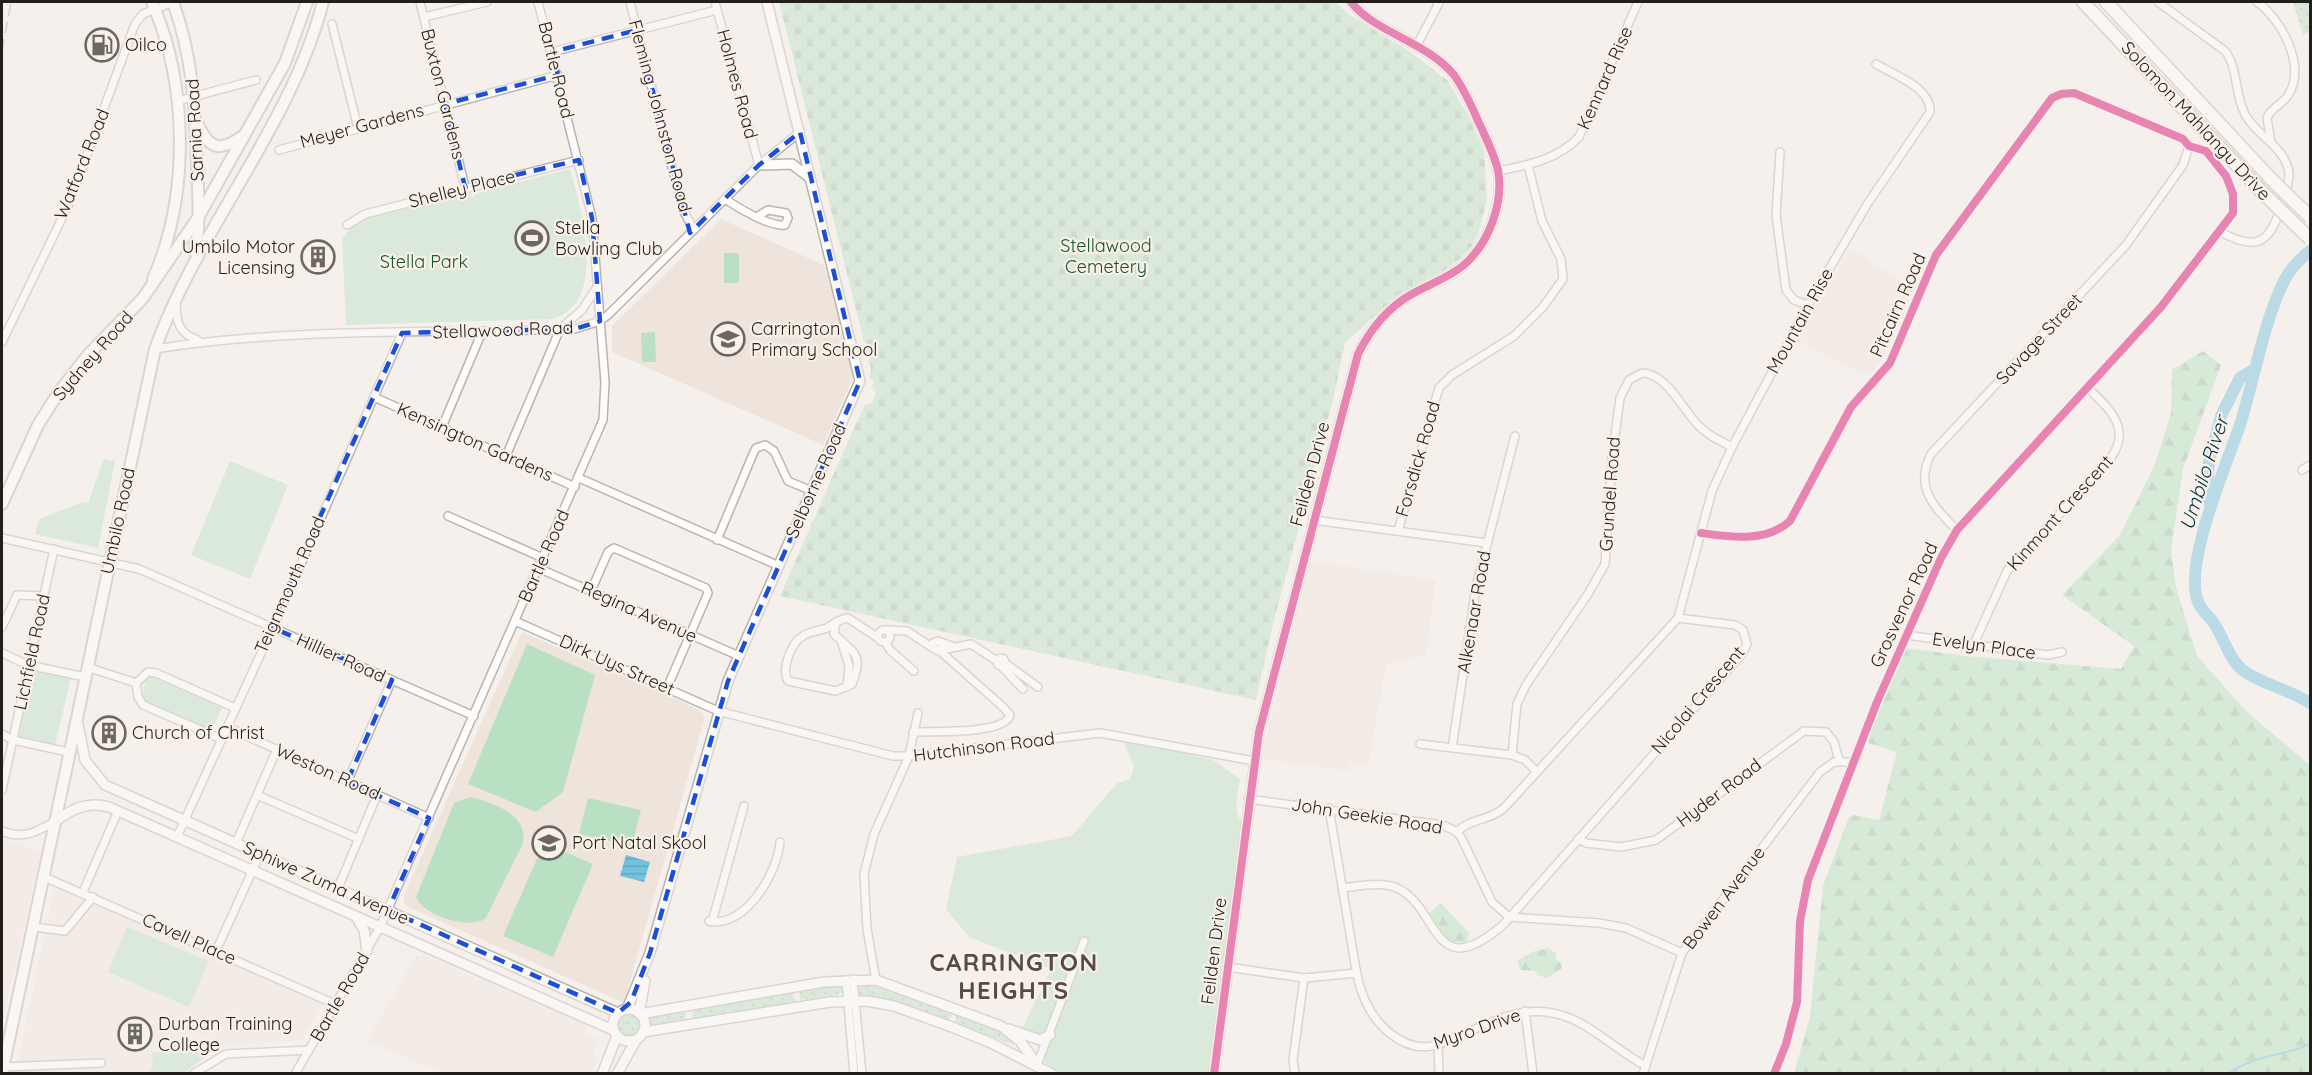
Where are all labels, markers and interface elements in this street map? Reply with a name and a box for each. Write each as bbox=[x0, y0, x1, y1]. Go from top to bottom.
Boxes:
street label: Fleming Johnston Road bbox=[624, 17, 697, 215]
street label: Bartle Road bbox=[533, 19, 580, 121]
street label: Kennard Rise bbox=[1572, 23, 1638, 133]
street label: Buxton Gardens bbox=[416, 26, 471, 162]
fuel station icon: Oilco bbox=[84, 27, 120, 63]
street label: Holmes Road bbox=[712, 27, 763, 141]
place label: Oilco bbox=[125, 33, 167, 56]
street label: Solomon Mahlangu Drive bbox=[2117, 36, 2276, 205]
street label: Sarnia Road bbox=[180, 78, 209, 182]
street label: Meyer Gardens bbox=[297, 98, 426, 153]
street label: Watford Road bbox=[49, 105, 114, 223]
street label: Shelley Place bbox=[406, 164, 518, 213]
place label: Stella Bowling Club bbox=[555, 216, 663, 260]
sports icon: Stella Bowling Club bbox=[514, 220, 550, 256]
park label: Stellawood Cemetery bbox=[1060, 234, 1152, 278]
place label: Umbilo Motor Licensing bbox=[182, 235, 295, 279]
building icon: Umbilo Motor Licensing bbox=[300, 239, 336, 275]
street label: Pitcairn Road bbox=[1864, 249, 1931, 360]
park label: Stella Park bbox=[380, 250, 468, 273]
street label: Mountain Rise bbox=[1761, 264, 1838, 378]
street label: Savage Street bbox=[1991, 288, 2087, 389]
street label: Sydney Road bbox=[47, 306, 138, 405]
street label: Stellawood Road bbox=[432, 316, 574, 343]
place label: Carrington Primary School bbox=[751, 317, 877, 361]
school or university icon: Carrington Primary School bbox=[710, 321, 746, 357]
street label: Kensington Gardens bbox=[394, 397, 557, 486]
street label: Forsdick Road bbox=[1390, 398, 1445, 519]
water label: Umbilo River bbox=[2173, 411, 2234, 533]
street label: Feilden Drive bbox=[1284, 419, 1335, 529]
street label: Selborne Road bbox=[780, 420, 851, 542]
street label: Grundel Road bbox=[1594, 436, 1625, 552]
street label: Kinmont Crescent bbox=[2002, 450, 2118, 575]
street label: Umbilo Road bbox=[95, 465, 140, 576]
street label: Bartle Road bbox=[513, 506, 574, 606]
street label: Teignmouth Road bbox=[249, 513, 330, 657]
street label: Grosvenor Road bbox=[1864, 538, 1943, 671]
street label: Alkenaar Road bbox=[1451, 549, 1496, 675]
street label: Regina Avenue bbox=[577, 576, 701, 647]
street label: Lichfield Road bbox=[8, 592, 55, 712]
street label: Evelyn Place bbox=[1931, 627, 2037, 664]
street label: Hillier Road bbox=[293, 628, 390, 687]
street label: Dirk Uys Street bbox=[556, 629, 678, 700]
street label: Nicolai Crescent bbox=[1646, 641, 1749, 758]
building icon: Church of Christ bbox=[91, 715, 127, 751]
place label: Church of Christ bbox=[132, 721, 265, 744]
street label: Hutchinson Road bbox=[912, 726, 1056, 767]
street label: Weston Road bbox=[272, 738, 384, 805]
street label: Hyder Road bbox=[1672, 753, 1766, 832]
street label: John Geekie Road bbox=[1290, 792, 1444, 839]
school or university icon: Port Natal Skool bbox=[531, 825, 567, 861]
place label: Port Natal Skool bbox=[572, 831, 707, 854]
street label: Sphiwe Zuma Avenue bbox=[240, 836, 413, 930]
street label: Bowen Avenue bbox=[1677, 842, 1770, 954]
street label: Feilden Drive bbox=[1196, 896, 1231, 1006]
street label: Cavell Place bbox=[139, 908, 240, 969]
district label: CARRINGTON HEIGHTS bbox=[929, 947, 1099, 1005]
street label: Bartle Road bbox=[305, 948, 374, 1046]
street label: Myro Drive bbox=[1430, 1003, 1523, 1054]
place label: Durban Training College bbox=[158, 1012, 292, 1056]
building icon: Durban Training College bbox=[117, 1016, 153, 1052]

